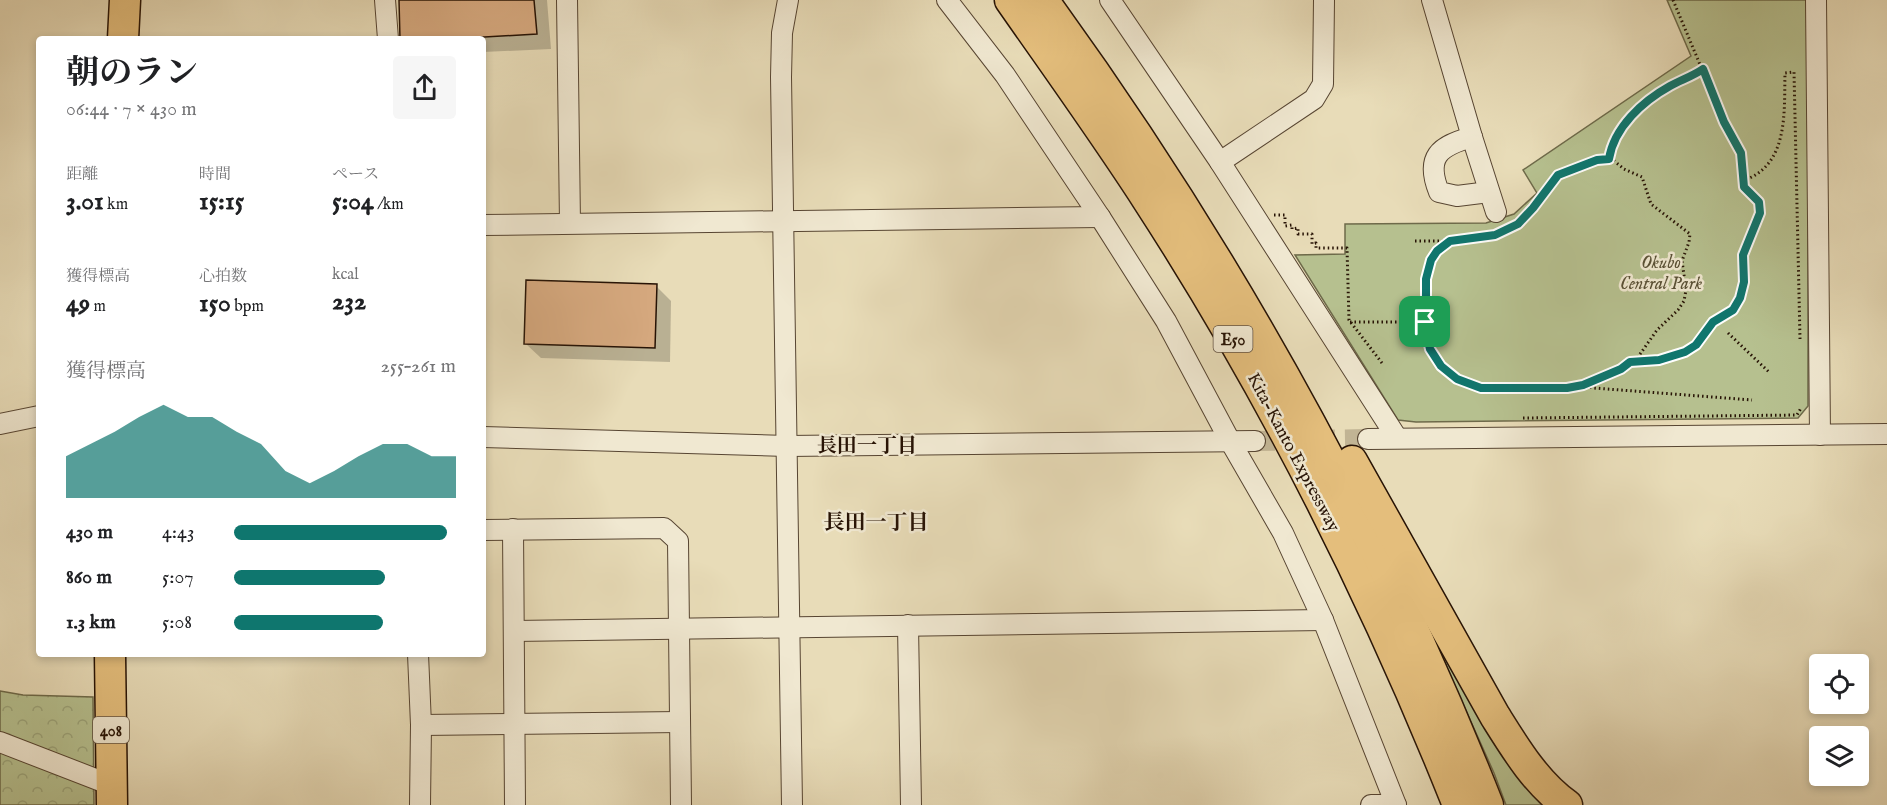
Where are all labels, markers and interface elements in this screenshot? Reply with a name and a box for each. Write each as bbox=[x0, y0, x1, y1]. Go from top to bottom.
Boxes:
text: 朝のラン bbox=[66, 53, 198, 95]
button: share bbox=[393, 56, 456, 119]
text: 06:44 · 7 × 430 m bbox=[66, 97, 197, 122]
text: 距離 bbox=[66, 165, 98, 185]
text: 時間 bbox=[199, 165, 231, 185]
text: ペース bbox=[332, 165, 379, 185]
text: 3.01 bbox=[66, 185, 104, 218]
text: 15:15 bbox=[199, 185, 244, 218]
text: 5:04 bbox=[332, 185, 374, 218]
text: km bbox=[104, 195, 128, 215]
text: /km bbox=[374, 195, 404, 215]
park label: Okubo Central Park bbox=[1620, 252, 1702, 296]
text: kcal bbox=[332, 265, 359, 285]
text: 獲得標高 bbox=[66, 267, 130, 287]
text: 心拍数 bbox=[199, 267, 247, 287]
text: 232 bbox=[332, 285, 366, 318]
text: 49 bbox=[66, 287, 90, 320]
text: 150 bbox=[199, 287, 231, 320]
pin bbox=[1399, 296, 1450, 347]
text: m bbox=[90, 297, 106, 317]
text: bpm bbox=[231, 297, 264, 317]
icon: arrive bbox=[1408, 305, 1441, 338]
road number: E50 bbox=[1214, 326, 1252, 352]
text: 255–261 m bbox=[381, 354, 456, 379]
text: 獲得標高 bbox=[66, 359, 146, 384]
street label: Kita-Kanto Expressway bbox=[1241, 369, 1344, 536]
district label: 長田一丁目 bbox=[817, 434, 917, 459]
district label: 長田一丁目 bbox=[824, 510, 929, 537]
text: 430 m bbox=[66, 520, 113, 545]
text: 4:43 bbox=[162, 520, 194, 545]
text: 860 m bbox=[66, 565, 112, 590]
text: 5:07 bbox=[162, 565, 194, 590]
text: 1.3 km bbox=[66, 610, 116, 635]
text: 5:08 bbox=[162, 610, 192, 635]
map controls bbox=[1809, 654, 1869, 786]
button: locate bbox=[1809, 654, 1869, 714]
road number: 408 bbox=[93, 717, 129, 743]
button: layers bbox=[1809, 726, 1869, 786]

